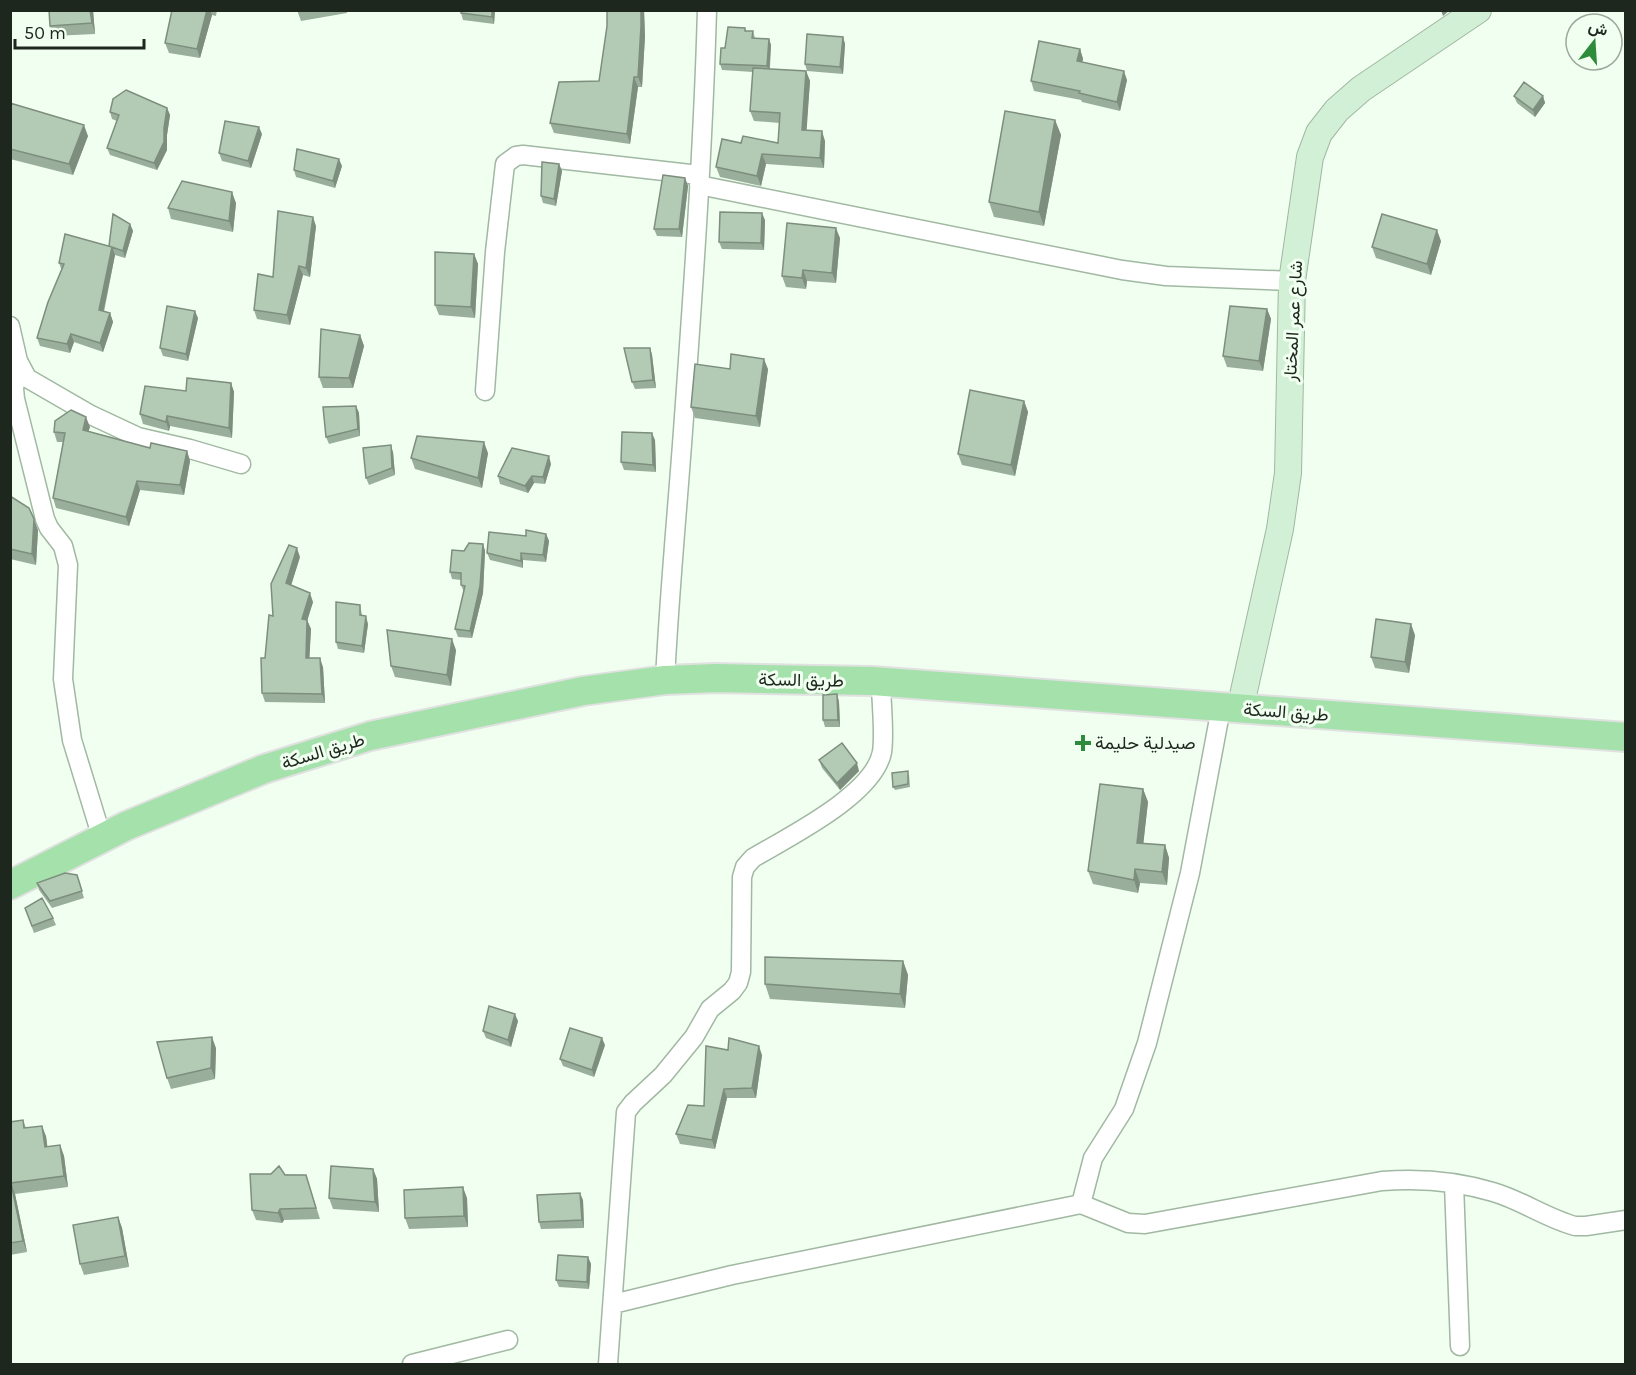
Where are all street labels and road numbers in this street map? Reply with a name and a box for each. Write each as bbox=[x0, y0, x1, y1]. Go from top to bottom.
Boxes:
street label: شارع عمر المختار bbox=[1279, 260, 1308, 383]
street label: طريق السكة bbox=[758, 668, 844, 692]
street label: طريق السكة bbox=[1243, 698, 1329, 726]
street label: طريق السكة bbox=[279, 728, 367, 774]

